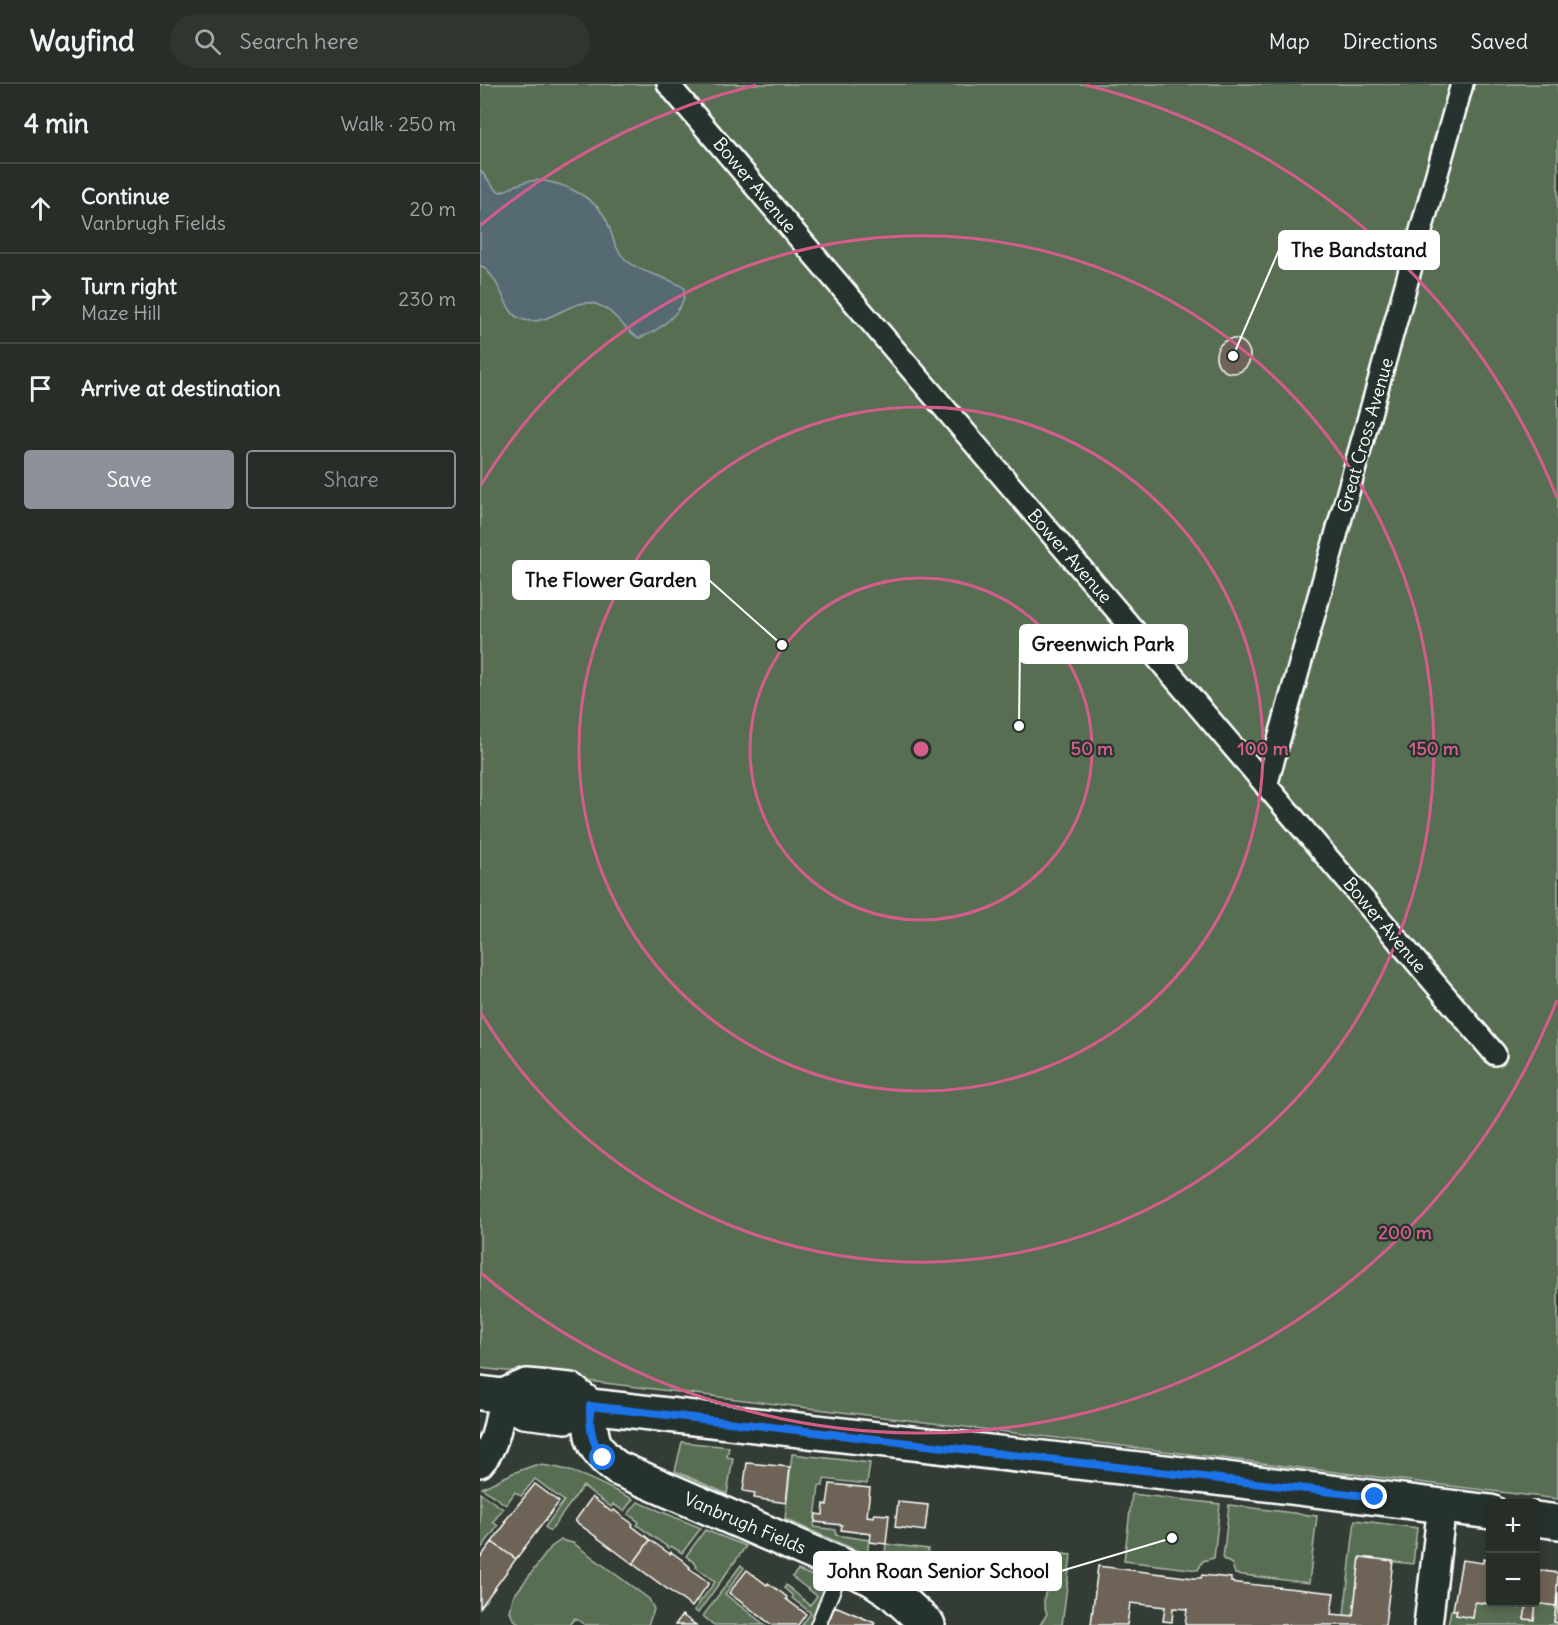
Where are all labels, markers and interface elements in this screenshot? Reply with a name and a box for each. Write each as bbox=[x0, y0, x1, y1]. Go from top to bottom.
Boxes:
search box bbox=[170, 14, 590, 68]
text: Wayfind bbox=[30, 23, 134, 59]
icon: search bbox=[191, 25, 224, 58]
text: Search here bbox=[239, 27, 359, 55]
text: Map bbox=[1269, 28, 1310, 55]
text: Directions bbox=[1343, 28, 1437, 55]
text: Saved bbox=[1470, 28, 1528, 55]
text: 4 min bbox=[24, 107, 89, 140]
text: Walk · 250 m bbox=[341, 111, 456, 136]
street label: Bower Avenue bbox=[708, 133, 802, 237]
text: Continue bbox=[81, 182, 170, 210]
icon: ahead bbox=[24, 192, 57, 225]
text: 20 m bbox=[410, 196, 456, 221]
text: Vanbrugh Fields bbox=[81, 210, 226, 235]
callout: The Bandstand bbox=[1279, 231, 1439, 269]
text: The Bandstand bbox=[1291, 237, 1427, 262]
text: Turn right bbox=[81, 272, 177, 300]
icon: right bbox=[24, 282, 57, 315]
text: 230 m bbox=[398, 286, 456, 311]
text: Maze Hill bbox=[81, 300, 161, 325]
street label: Great Cross Avenue bbox=[1332, 355, 1398, 515]
icon: arrive bbox=[24, 372, 57, 405]
text: Arrive at destination bbox=[81, 374, 281, 402]
button: Save bbox=[24, 450, 234, 509]
button: Share bbox=[246, 450, 456, 509]
street label: Bower Avenue bbox=[1023, 504, 1117, 608]
callout: The Flower Garden bbox=[513, 561, 709, 599]
text: The Flower Garden bbox=[525, 567, 697, 592]
callout: Greenwich Park bbox=[1020, 625, 1187, 663]
text: Greenwich Park bbox=[1032, 631, 1175, 656]
text: 50 m bbox=[1071, 737, 1113, 760]
text: 100 m bbox=[1238, 737, 1289, 760]
text: 150 m bbox=[1409, 737, 1459, 760]
centre of rings bbox=[911, 739, 931, 759]
street label: Bower Avenue bbox=[1338, 873, 1432, 977]
text: 200 m bbox=[1378, 1221, 1432, 1244]
route start bbox=[589, 1444, 615, 1470]
route end bbox=[1361, 1483, 1387, 1509]
street label: Vanbrugh Fields bbox=[681, 1487, 809, 1559]
map controls bbox=[1486, 1499, 1540, 1607]
button: + bbox=[1486, 1499, 1540, 1553]
callout: John Roan Senior School bbox=[814, 1552, 1061, 1590]
button: − bbox=[1486, 1553, 1540, 1607]
text: John Roan Senior School bbox=[827, 1558, 1049, 1583]

